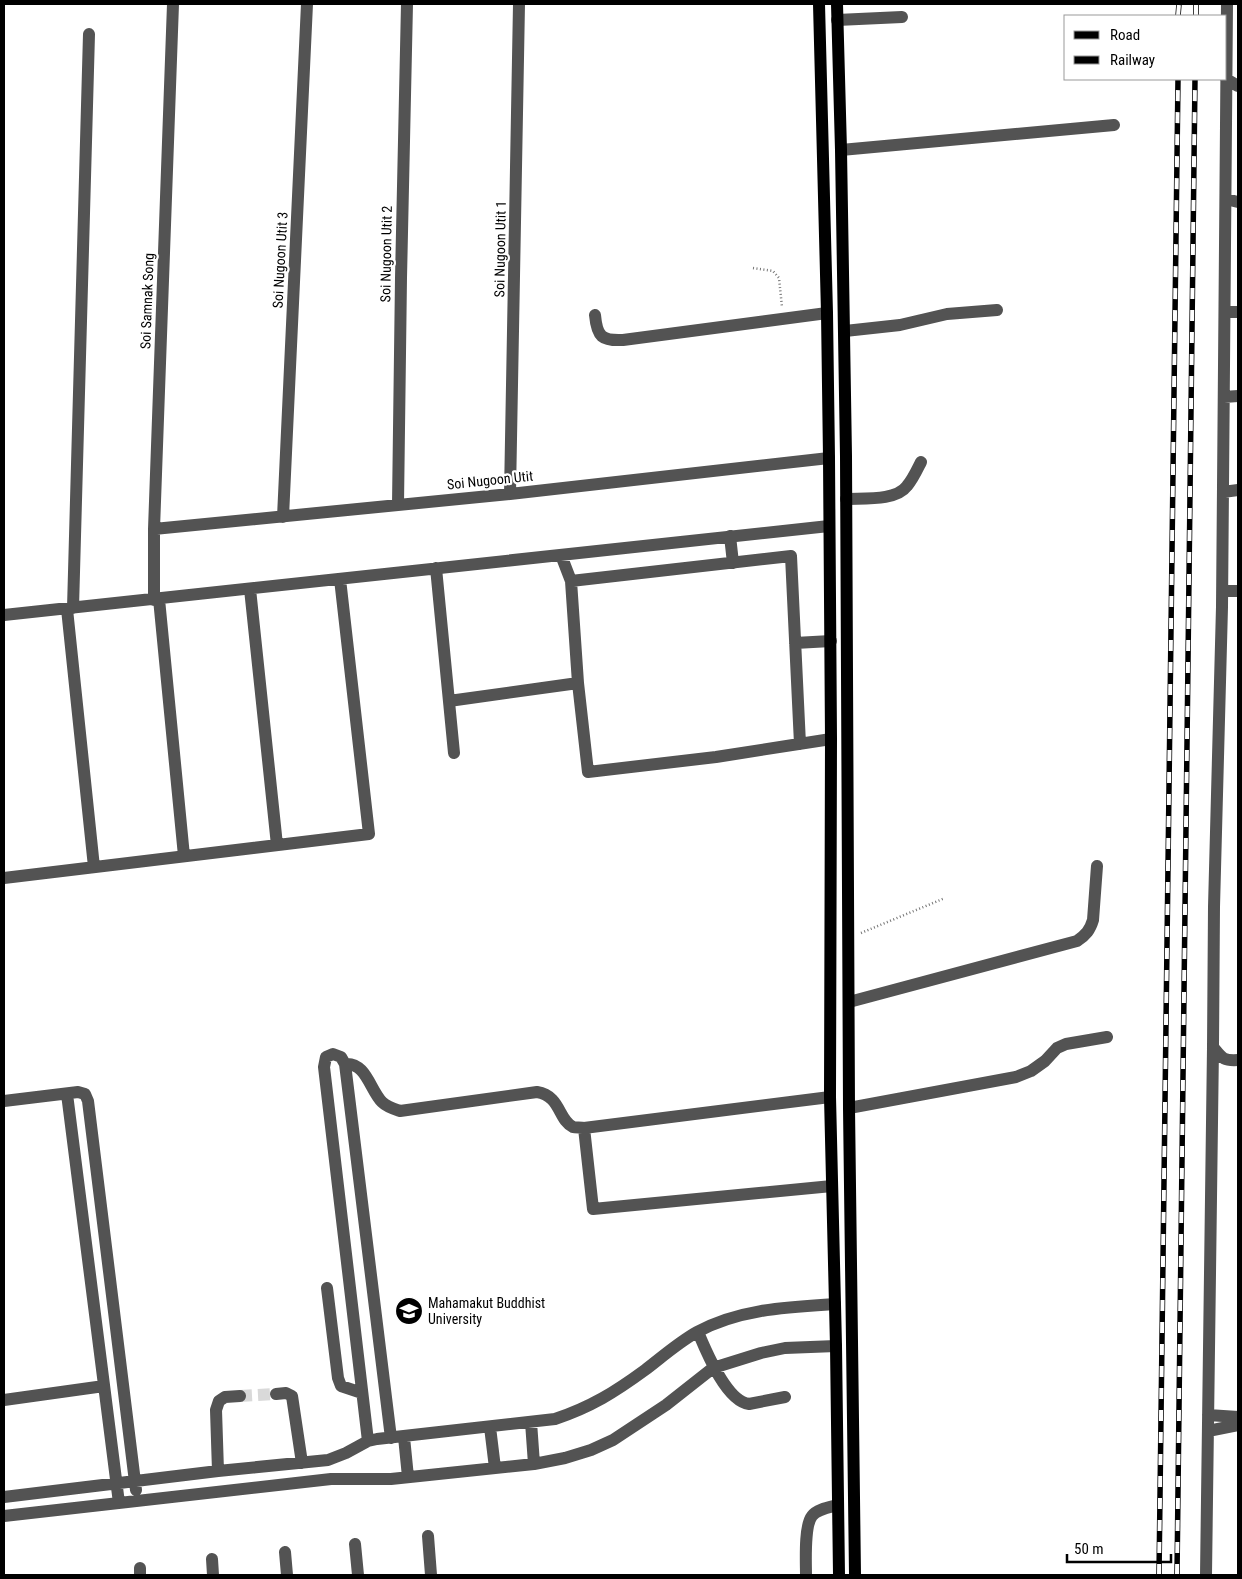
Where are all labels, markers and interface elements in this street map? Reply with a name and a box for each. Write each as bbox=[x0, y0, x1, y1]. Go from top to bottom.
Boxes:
legend bbox=[1064, 15, 1227, 80]
text: Road bbox=[1110, 26, 1140, 44]
text: Railway bbox=[1110, 51, 1155, 69]
street label: Soi Nugoon Utit 1 bbox=[491, 201, 509, 297]
street label: Soi Nugoon Utit 2 bbox=[377, 205, 395, 302]
street label: Soi Nugoon Utit 3 bbox=[269, 211, 291, 309]
street label: Soi Samnak Song bbox=[137, 253, 157, 349]
street label: Soi Nugoon Utit bbox=[446, 468, 534, 492]
place label: Mahamakut Buddhist University bbox=[428, 1295, 545, 1327]
school or university icon: Mahamakut Buddhist University bbox=[394, 1296, 424, 1326]
scale bar bbox=[1067, 1532, 1171, 1564]
text: 50 m bbox=[1074, 1540, 1104, 1558]

